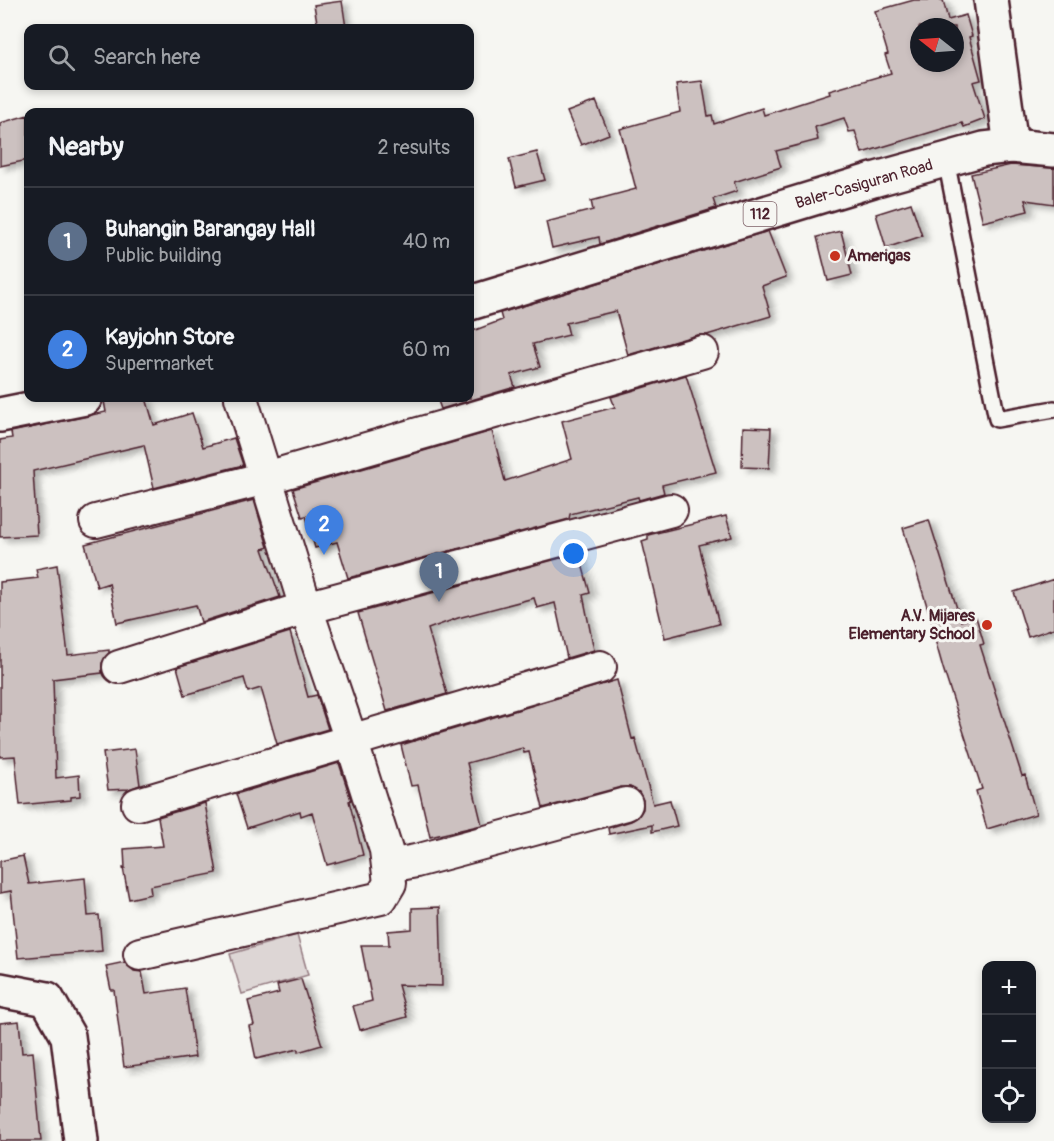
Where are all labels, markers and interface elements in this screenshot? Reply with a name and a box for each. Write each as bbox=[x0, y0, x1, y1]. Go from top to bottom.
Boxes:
north arrow bbox=[910, 18, 964, 72]
search box bbox=[24, 24, 474, 90]
icon: search bbox=[45, 41, 78, 74]
text: Search here bbox=[93, 43, 200, 71]
text: Nearby bbox=[48, 131, 124, 163]
text: 2 results bbox=[378, 135, 450, 160]
street label: Baler-Casiguran Road bbox=[793, 155, 935, 213]
road number: 112 bbox=[744, 202, 777, 226]
text: Buhangin Barangay Hall bbox=[105, 215, 316, 243]
text: 1 bbox=[64, 229, 71, 254]
text: 40 m bbox=[403, 229, 450, 254]
text: Public building bbox=[105, 243, 221, 268]
place label: Amerigas bbox=[847, 246, 911, 266]
marker: Amerigas bbox=[828, 249, 842, 263]
text: Kayjohn Store bbox=[105, 323, 234, 351]
text: 2 bbox=[62, 337, 73, 362]
text: 60 m bbox=[403, 337, 450, 362]
text: Supermarket bbox=[105, 351, 214, 376]
pin: 2 bbox=[304, 506, 344, 555]
your location bbox=[559, 539, 588, 568]
pin: 1 bbox=[420, 552, 458, 602]
place label: A.V. Mijares Elementary School bbox=[849, 606, 976, 644]
marker: A.V. Mijares Elementary School bbox=[980, 618, 994, 632]
map controls bbox=[982, 961, 1036, 1123]
button: + bbox=[982, 961, 1036, 1015]
button: − bbox=[982, 1015, 1036, 1069]
button: locate bbox=[982, 1069, 1036, 1123]

